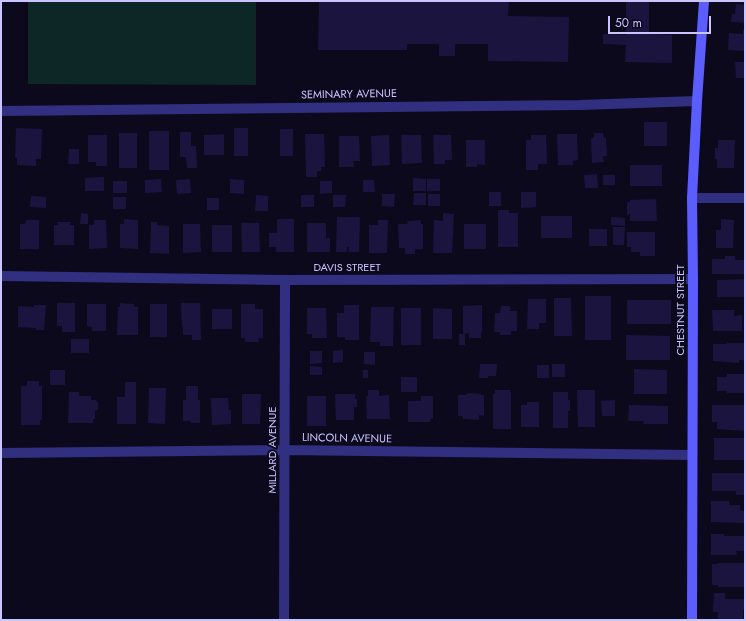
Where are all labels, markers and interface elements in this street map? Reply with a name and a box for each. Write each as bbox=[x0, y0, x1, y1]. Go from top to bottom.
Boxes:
scale bar bbox=[610, 8, 713, 34]
text: 50 m bbox=[615, 14, 642, 32]
street label: SEMINARY AVENUE bbox=[301, 88, 397, 102]
street label: DAVIS STREET bbox=[313, 261, 381, 275]
street label: CHESTNUT STREET bbox=[674, 265, 688, 355]
street label: MILLARD AVENUE bbox=[266, 407, 280, 493]
street label: LINCOLN AVENUE bbox=[302, 432, 392, 446]

